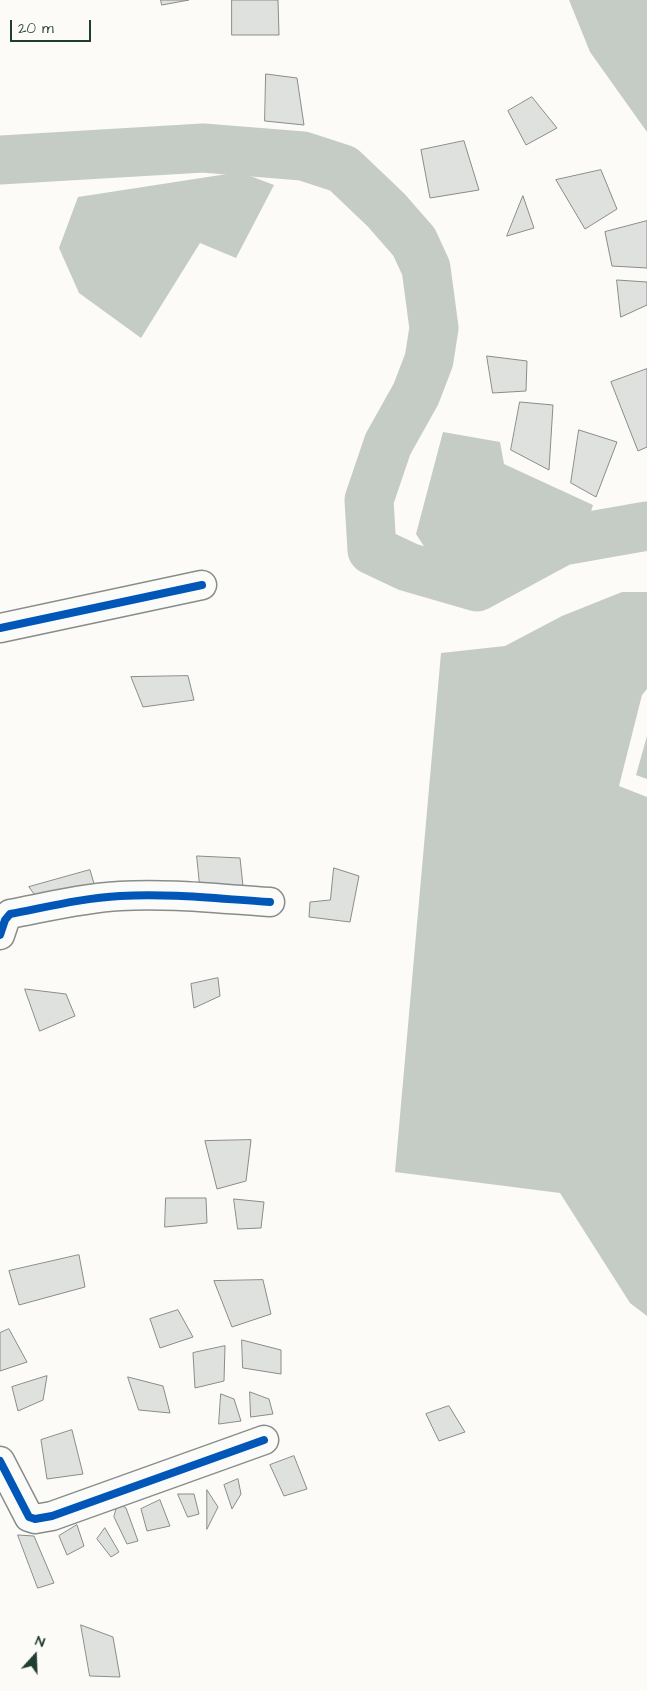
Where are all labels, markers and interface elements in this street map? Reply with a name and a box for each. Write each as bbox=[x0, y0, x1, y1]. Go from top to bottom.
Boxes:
scale bar bbox=[12, 10, 94, 42]
text: 20 m bbox=[18, 18, 54, 39]
north arrow bbox=[10, 1631, 60, 1681]
text: N bbox=[33, 1631, 48, 1653]

